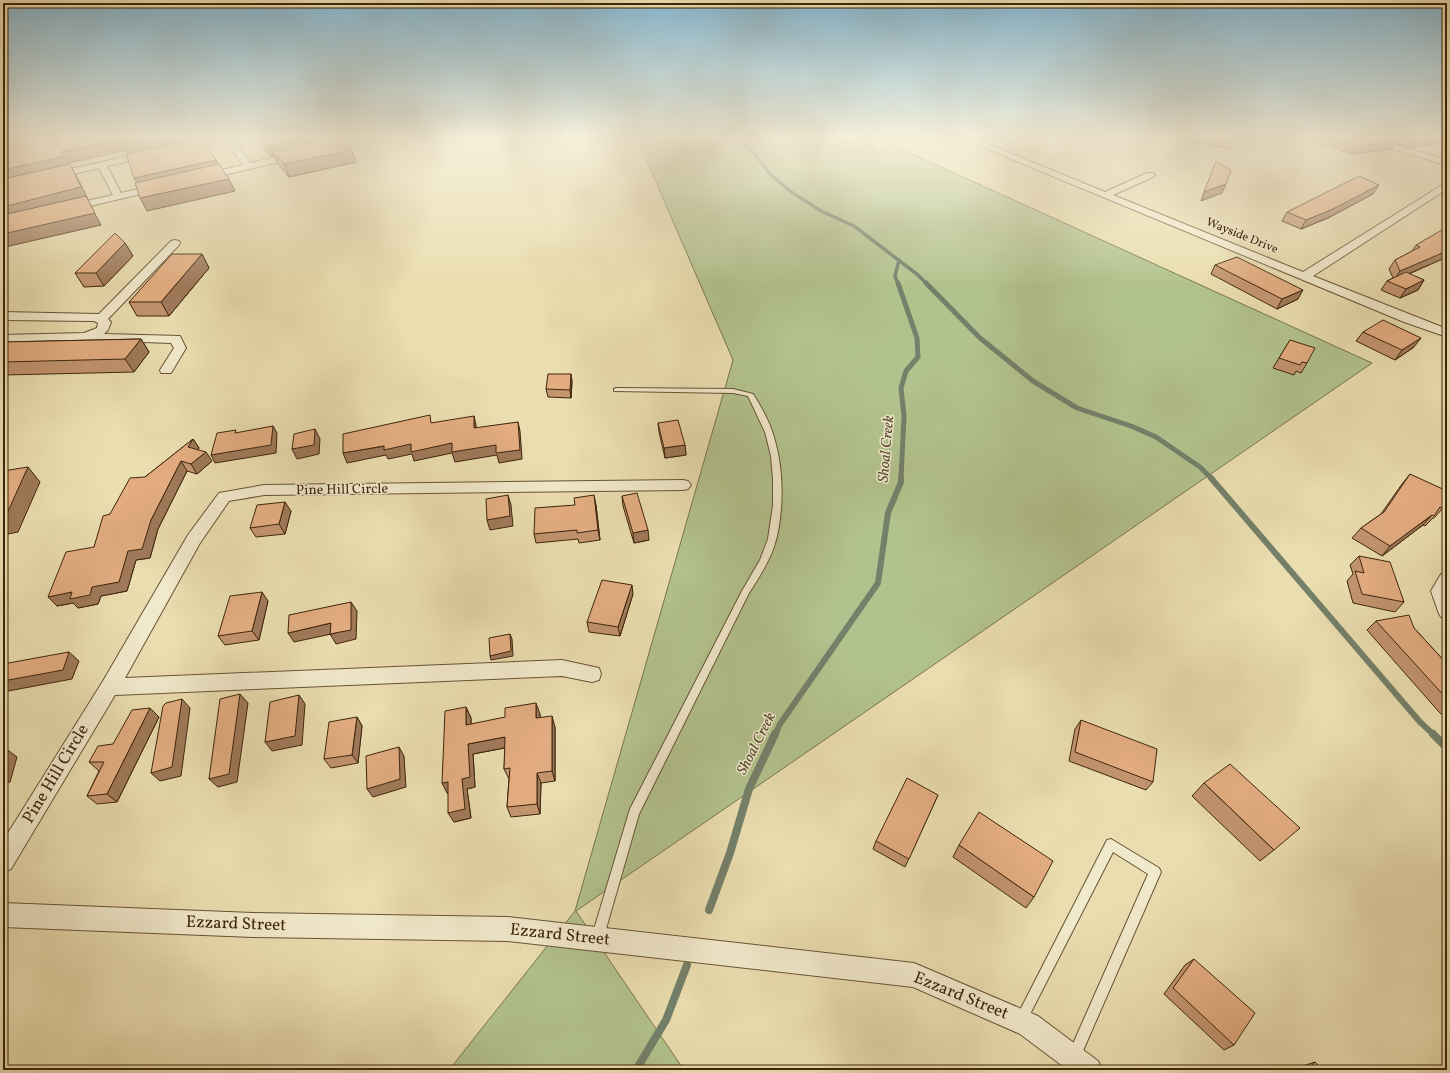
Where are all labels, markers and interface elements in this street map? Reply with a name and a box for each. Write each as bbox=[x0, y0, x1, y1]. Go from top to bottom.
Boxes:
street label: Wayside Drive bbox=[1204, 214, 1281, 258]
water label: Shoal Creek bbox=[874, 415, 900, 483]
street label: Pine Hill Circle bbox=[296, 480, 389, 500]
water label: Shoal Creek bbox=[732, 709, 782, 779]
street label: Pine Hill Circle bbox=[17, 720, 95, 828]
street label: Ezzard Street bbox=[185, 911, 287, 937]
street label: Ezzard Street bbox=[509, 918, 611, 952]
street label: Ezzard Street bbox=[910, 967, 1012, 1025]

